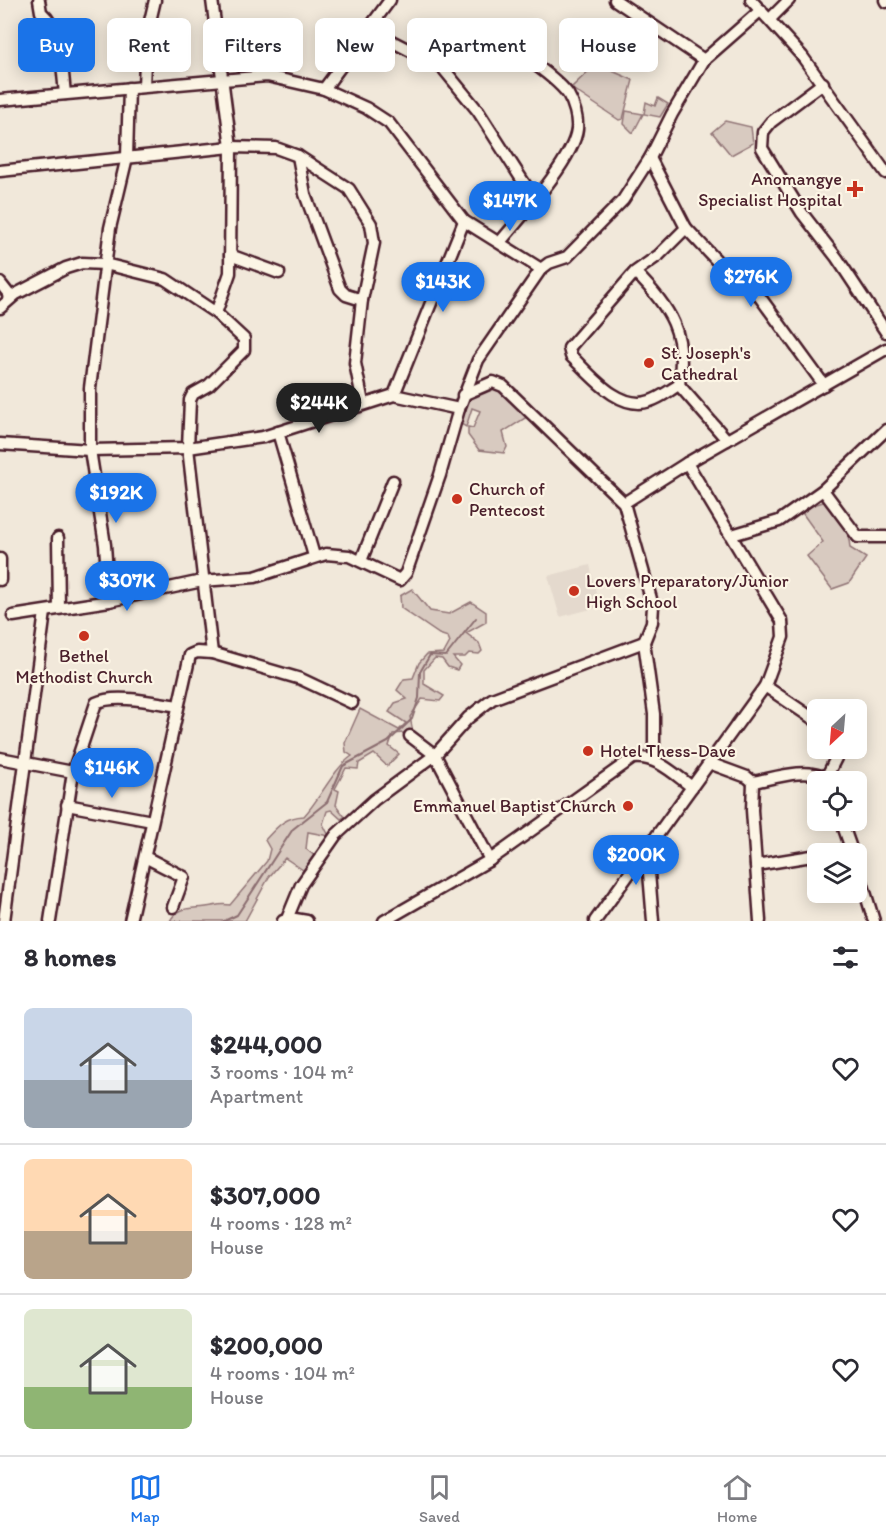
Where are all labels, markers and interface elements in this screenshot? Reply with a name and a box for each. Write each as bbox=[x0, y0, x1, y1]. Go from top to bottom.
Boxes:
chip: Buy bbox=[18, 18, 95, 72]
chip: Rent bbox=[107, 18, 191, 72]
chip: Filters bbox=[203, 18, 303, 72]
chip: New bbox=[315, 18, 395, 72]
chip: Apartment bbox=[407, 18, 547, 72]
chip: House bbox=[559, 18, 658, 72]
place label: Anomangye Specialist Hospital bbox=[698, 168, 842, 211]
marker: Anomangye Specialist Hospital bbox=[846, 180, 864, 198]
pin: $147K bbox=[468, 181, 552, 232]
text: $147K bbox=[483, 188, 537, 212]
pin: $276K bbox=[709, 257, 793, 308]
pin: $143K bbox=[401, 262, 485, 313]
text: $276K bbox=[724, 264, 778, 288]
text: $143K bbox=[415, 269, 471, 293]
place label: St. Joseph's Cathedral bbox=[661, 342, 751, 385]
marker: St. Joseph's Cathedral bbox=[642, 356, 656, 370]
pin: $244K bbox=[277, 383, 361, 434]
text: $244K bbox=[290, 390, 348, 414]
pin: $192K bbox=[74, 473, 158, 524]
place label: Church of Pentecost bbox=[469, 478, 545, 521]
text: $192K bbox=[89, 480, 143, 504]
marker: Church of Pentecost bbox=[450, 492, 464, 506]
pin: $307K bbox=[85, 561, 169, 612]
text: $307K bbox=[99, 568, 155, 592]
place label: Lovers Preparatory/Junior High School bbox=[586, 570, 789, 613]
marker: Lovers Preparatory/Junior High School bbox=[567, 584, 581, 598]
marker: Bethel Methodist Church bbox=[77, 629, 91, 643]
place label: Bethel Methodist Church bbox=[15, 645, 153, 688]
north arrow bbox=[807, 699, 867, 759]
map controls bbox=[807, 699, 867, 903]
place label: Hotel Thess-Dave bbox=[600, 740, 736, 762]
marker: Hotel Thess-Dave bbox=[581, 744, 595, 758]
pin: $146K bbox=[70, 748, 154, 799]
text: $146K bbox=[85, 755, 139, 779]
button: locate bbox=[807, 771, 867, 831]
place label: Emmanuel Baptist Church bbox=[413, 795, 616, 817]
marker: Emmanuel Baptist Church bbox=[621, 799, 635, 813]
pin: $200K bbox=[594, 835, 678, 886]
text: $200K bbox=[607, 842, 665, 866]
button: layers bbox=[807, 843, 867, 903]
text: 8 homes bbox=[24, 941, 116, 973]
icon: filters bbox=[829, 941, 862, 974]
text: $244,000 bbox=[210, 1028, 322, 1060]
icon: home bbox=[72, 1032, 144, 1104]
icon: heart bbox=[829, 1052, 862, 1085]
text: 3 rooms · 104 m² bbox=[210, 1060, 354, 1084]
text: Apartment bbox=[210, 1084, 303, 1108]
text: $307,000 bbox=[210, 1179, 320, 1211]
icon: home bbox=[72, 1183, 144, 1255]
icon: heart bbox=[829, 1203, 862, 1236]
text: 4 rooms · 128 m² bbox=[210, 1211, 352, 1235]
text: House bbox=[210, 1235, 264, 1259]
text: $200,000 bbox=[210, 1329, 323, 1361]
icon: home bbox=[72, 1333, 144, 1405]
icon: heart bbox=[829, 1353, 862, 1386]
text: 4 rooms · 104 m² bbox=[210, 1361, 355, 1385]
text: House bbox=[210, 1385, 264, 1409]
tab: Map bbox=[129, 1471, 162, 1526]
tab: Saved bbox=[419, 1471, 460, 1526]
tab: Home bbox=[717, 1471, 757, 1526]

